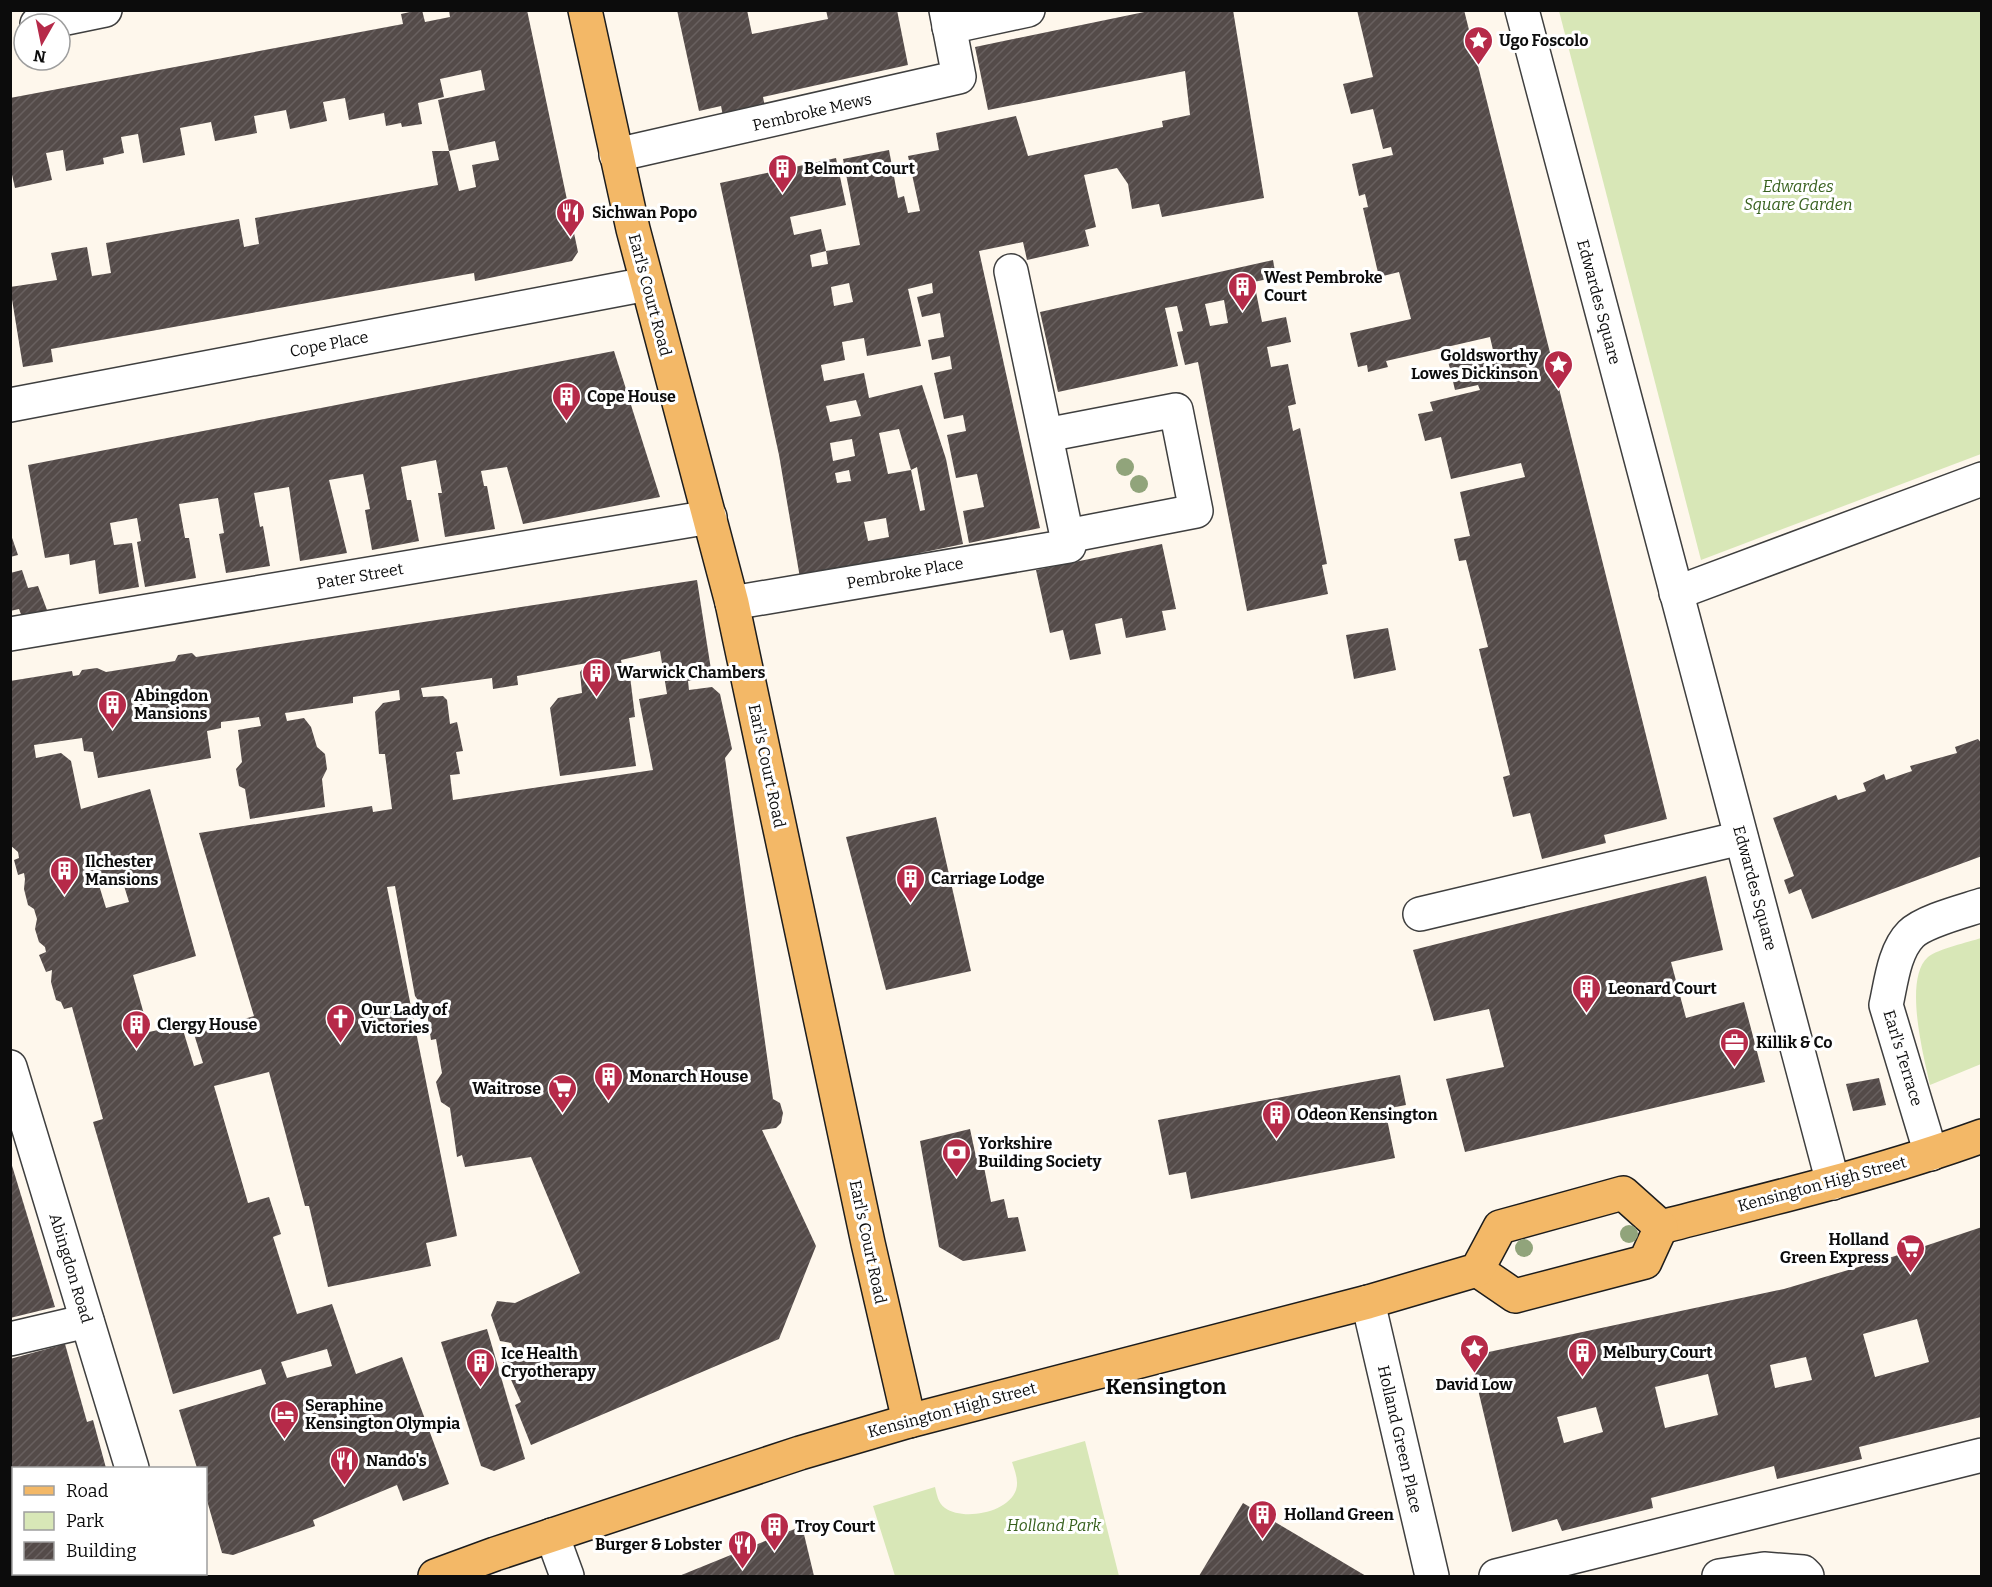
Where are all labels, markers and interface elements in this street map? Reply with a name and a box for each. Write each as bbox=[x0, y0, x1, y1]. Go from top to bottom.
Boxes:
north arrow bbox=[12, 12, 72, 72]
place icon: Ugo Foscolo bbox=[1462, 24, 1494, 66]
place label: Ugo Foscolo bbox=[1499, 31, 1588, 50]
text: N bbox=[32, 46, 47, 67]
street label: Pembroke Mews bbox=[751, 89, 873, 135]
building icon: Belmont Court bbox=[767, 152, 799, 194]
place label: Belmont Court bbox=[804, 159, 916, 178]
park label: Edwardes Square Garden bbox=[1744, 177, 1852, 214]
restaurant icon: Sichwan Popo bbox=[555, 196, 587, 238]
place label: Sichwan Popo bbox=[592, 203, 697, 222]
street label: Earl's Court Road bbox=[625, 232, 676, 359]
street label: Edwardes Square bbox=[1573, 237, 1625, 367]
place label: West Pembroke Court bbox=[1264, 268, 1383, 305]
building icon: West Pembroke Court bbox=[1227, 270, 1259, 312]
street label: Cope Place bbox=[288, 327, 370, 361]
place label: Goldsworthy Lowes Dickinson bbox=[1411, 346, 1539, 383]
place icon: Goldsworthy Lowes Dickinson bbox=[1543, 348, 1575, 390]
building icon: Cope House bbox=[550, 380, 582, 422]
place label: Cope House bbox=[587, 387, 676, 406]
street label: Pembroke Place bbox=[845, 553, 965, 593]
street label: Pater Street bbox=[315, 559, 405, 593]
building icon: Warwick Chambers bbox=[580, 656, 612, 698]
place label: Warwick Chambers bbox=[617, 663, 766, 682]
place label: Abingdon Mansions bbox=[134, 686, 209, 723]
building icon: Abingdon Mansions bbox=[97, 688, 129, 730]
street label: Earl's Court Road bbox=[745, 702, 789, 830]
street label: Edwardes Square bbox=[1729, 823, 1781, 953]
place label: Ilchester Mansions bbox=[85, 852, 159, 889]
building icon: Ilchester Mansions bbox=[48, 854, 80, 896]
building icon: Carriage Lodge bbox=[894, 862, 926, 904]
place label: Carriage Lodge bbox=[931, 869, 1045, 888]
building icon: Leonard Court bbox=[1571, 972, 1603, 1014]
place label: Leonard Court bbox=[1608, 979, 1718, 998]
place label: Our Lady of Victories bbox=[361, 1000, 448, 1037]
church icon: Our Lady of Victories bbox=[324, 1002, 356, 1044]
building icon: Clergy House bbox=[120, 1008, 152, 1050]
street label: Earl's Terrace bbox=[1879, 1008, 1927, 1108]
place label: Clergy House bbox=[157, 1015, 257, 1034]
office icon: Killik & Co bbox=[1719, 1026, 1751, 1068]
place label: Killik & Co bbox=[1756, 1033, 1832, 1052]
building icon: Monarch House bbox=[592, 1060, 624, 1102]
place label: Monarch House bbox=[629, 1067, 748, 1086]
supermarket icon: Waitrose bbox=[546, 1072, 578, 1114]
place label: Waitrose bbox=[472, 1079, 541, 1098]
building icon: Odeon Kensington bbox=[1260, 1098, 1292, 1140]
place label: Odeon Kensington bbox=[1297, 1105, 1438, 1124]
place label: Yorkshire Building Society bbox=[978, 1134, 1101, 1171]
bank icon: Yorkshire Building Society bbox=[941, 1136, 973, 1178]
street label: Kensington High Street bbox=[1736, 1152, 1908, 1216]
street label: Earl's Court Road bbox=[846, 1178, 890, 1306]
street label: Abingdon Road bbox=[45, 1211, 97, 1326]
place label: Holland Green Express bbox=[1780, 1230, 1889, 1267]
supermarket icon: Holland Green Express bbox=[1894, 1232, 1926, 1274]
place icon: David Low bbox=[1458, 1332, 1490, 1374]
building icon: Melbury Court bbox=[1566, 1336, 1598, 1378]
place label: Melbury Court bbox=[1603, 1343, 1713, 1362]
place label: Ice Health Cryotherapy bbox=[501, 1344, 596, 1381]
building icon: Ice Health Cryotherapy bbox=[464, 1346, 496, 1388]
street label: Holland Green Place bbox=[1374, 1363, 1426, 1515]
district label: Kensington bbox=[1105, 1373, 1227, 1400]
place label: David Low bbox=[1435, 1375, 1513, 1394]
street label: Kensington High Street bbox=[866, 1378, 1038, 1442]
place label: Seraphine Kensington Olympia bbox=[305, 1396, 460, 1433]
hotel icon: Seraphine Kensington Olympia bbox=[268, 1398, 300, 1440]
restaurant icon: Nando's bbox=[329, 1444, 361, 1486]
place label: Nando's bbox=[366, 1451, 427, 1470]
legend bbox=[12, 1467, 207, 1575]
text: Road bbox=[66, 1480, 109, 1502]
building icon: Holland Green bbox=[1247, 1498, 1279, 1540]
place label: Holland Green bbox=[1284, 1505, 1395, 1524]
text: Park bbox=[66, 1510, 105, 1532]
building icon: Troy Court bbox=[758, 1510, 790, 1552]
park label: Holland Park bbox=[1007, 1516, 1102, 1535]
place label: Troy Court bbox=[795, 1517, 876, 1536]
restaurant icon: Burger & Lobster bbox=[727, 1528, 759, 1570]
place label: Burger & Lobster bbox=[595, 1535, 722, 1554]
text: Building bbox=[66, 1540, 137, 1562]

